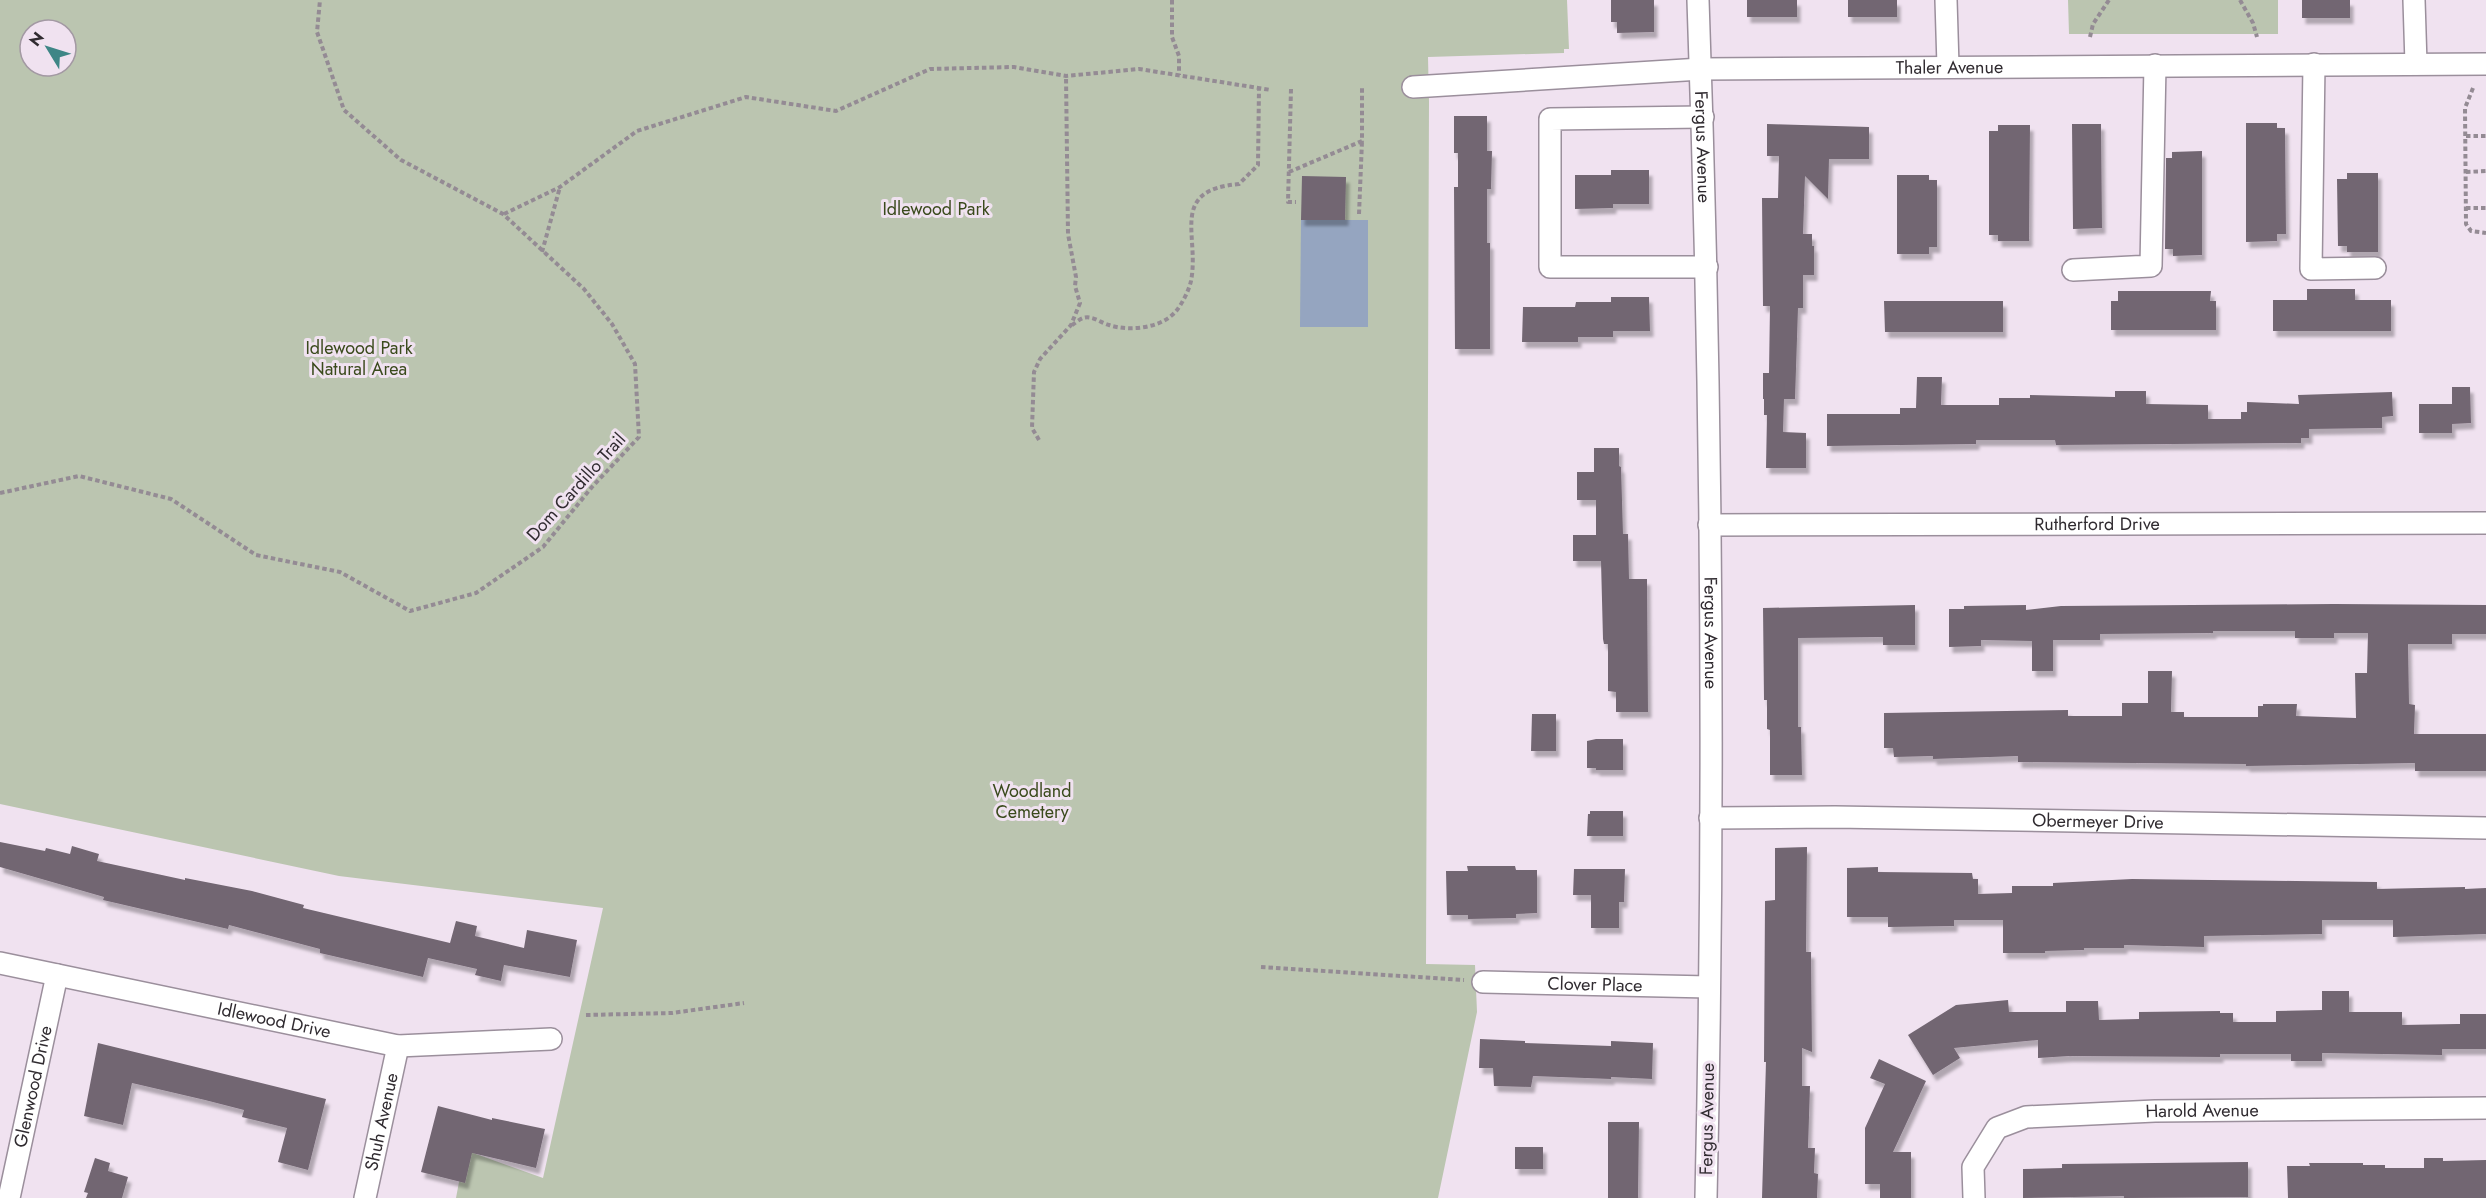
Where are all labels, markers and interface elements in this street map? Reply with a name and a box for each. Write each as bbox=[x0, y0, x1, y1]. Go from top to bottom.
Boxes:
north arrow bbox=[18, 18, 78, 78]
text: N bbox=[24, 27, 50, 51]
street label: Thaler Avenue bbox=[1896, 54, 2003, 81]
street label: Fergus Avenue bbox=[1688, 90, 1717, 203]
park label: Idlewood Park bbox=[882, 196, 990, 222]
park label: Idlewood Park Natural Area bbox=[305, 335, 413, 382]
street label: Dom Cardillo Trail bbox=[520, 427, 632, 547]
street label: Rutherford Drive bbox=[2034, 511, 2160, 537]
street label: Fergus Avenue bbox=[1697, 577, 1724, 689]
park label: Woodland Cemetery bbox=[993, 778, 1071, 825]
street label: Obermeyer Drive bbox=[2032, 807, 2164, 836]
street label: Clover Place bbox=[1547, 970, 1643, 999]
street label: Idlewood Drive bbox=[215, 996, 333, 1045]
street label: Glenwood Drive bbox=[7, 1023, 59, 1150]
street label: Fergus Avenue bbox=[1693, 1063, 1721, 1175]
street label: Shuh Avenue bbox=[358, 1070, 405, 1173]
street label: Harold Avenue bbox=[2145, 1097, 2259, 1124]

